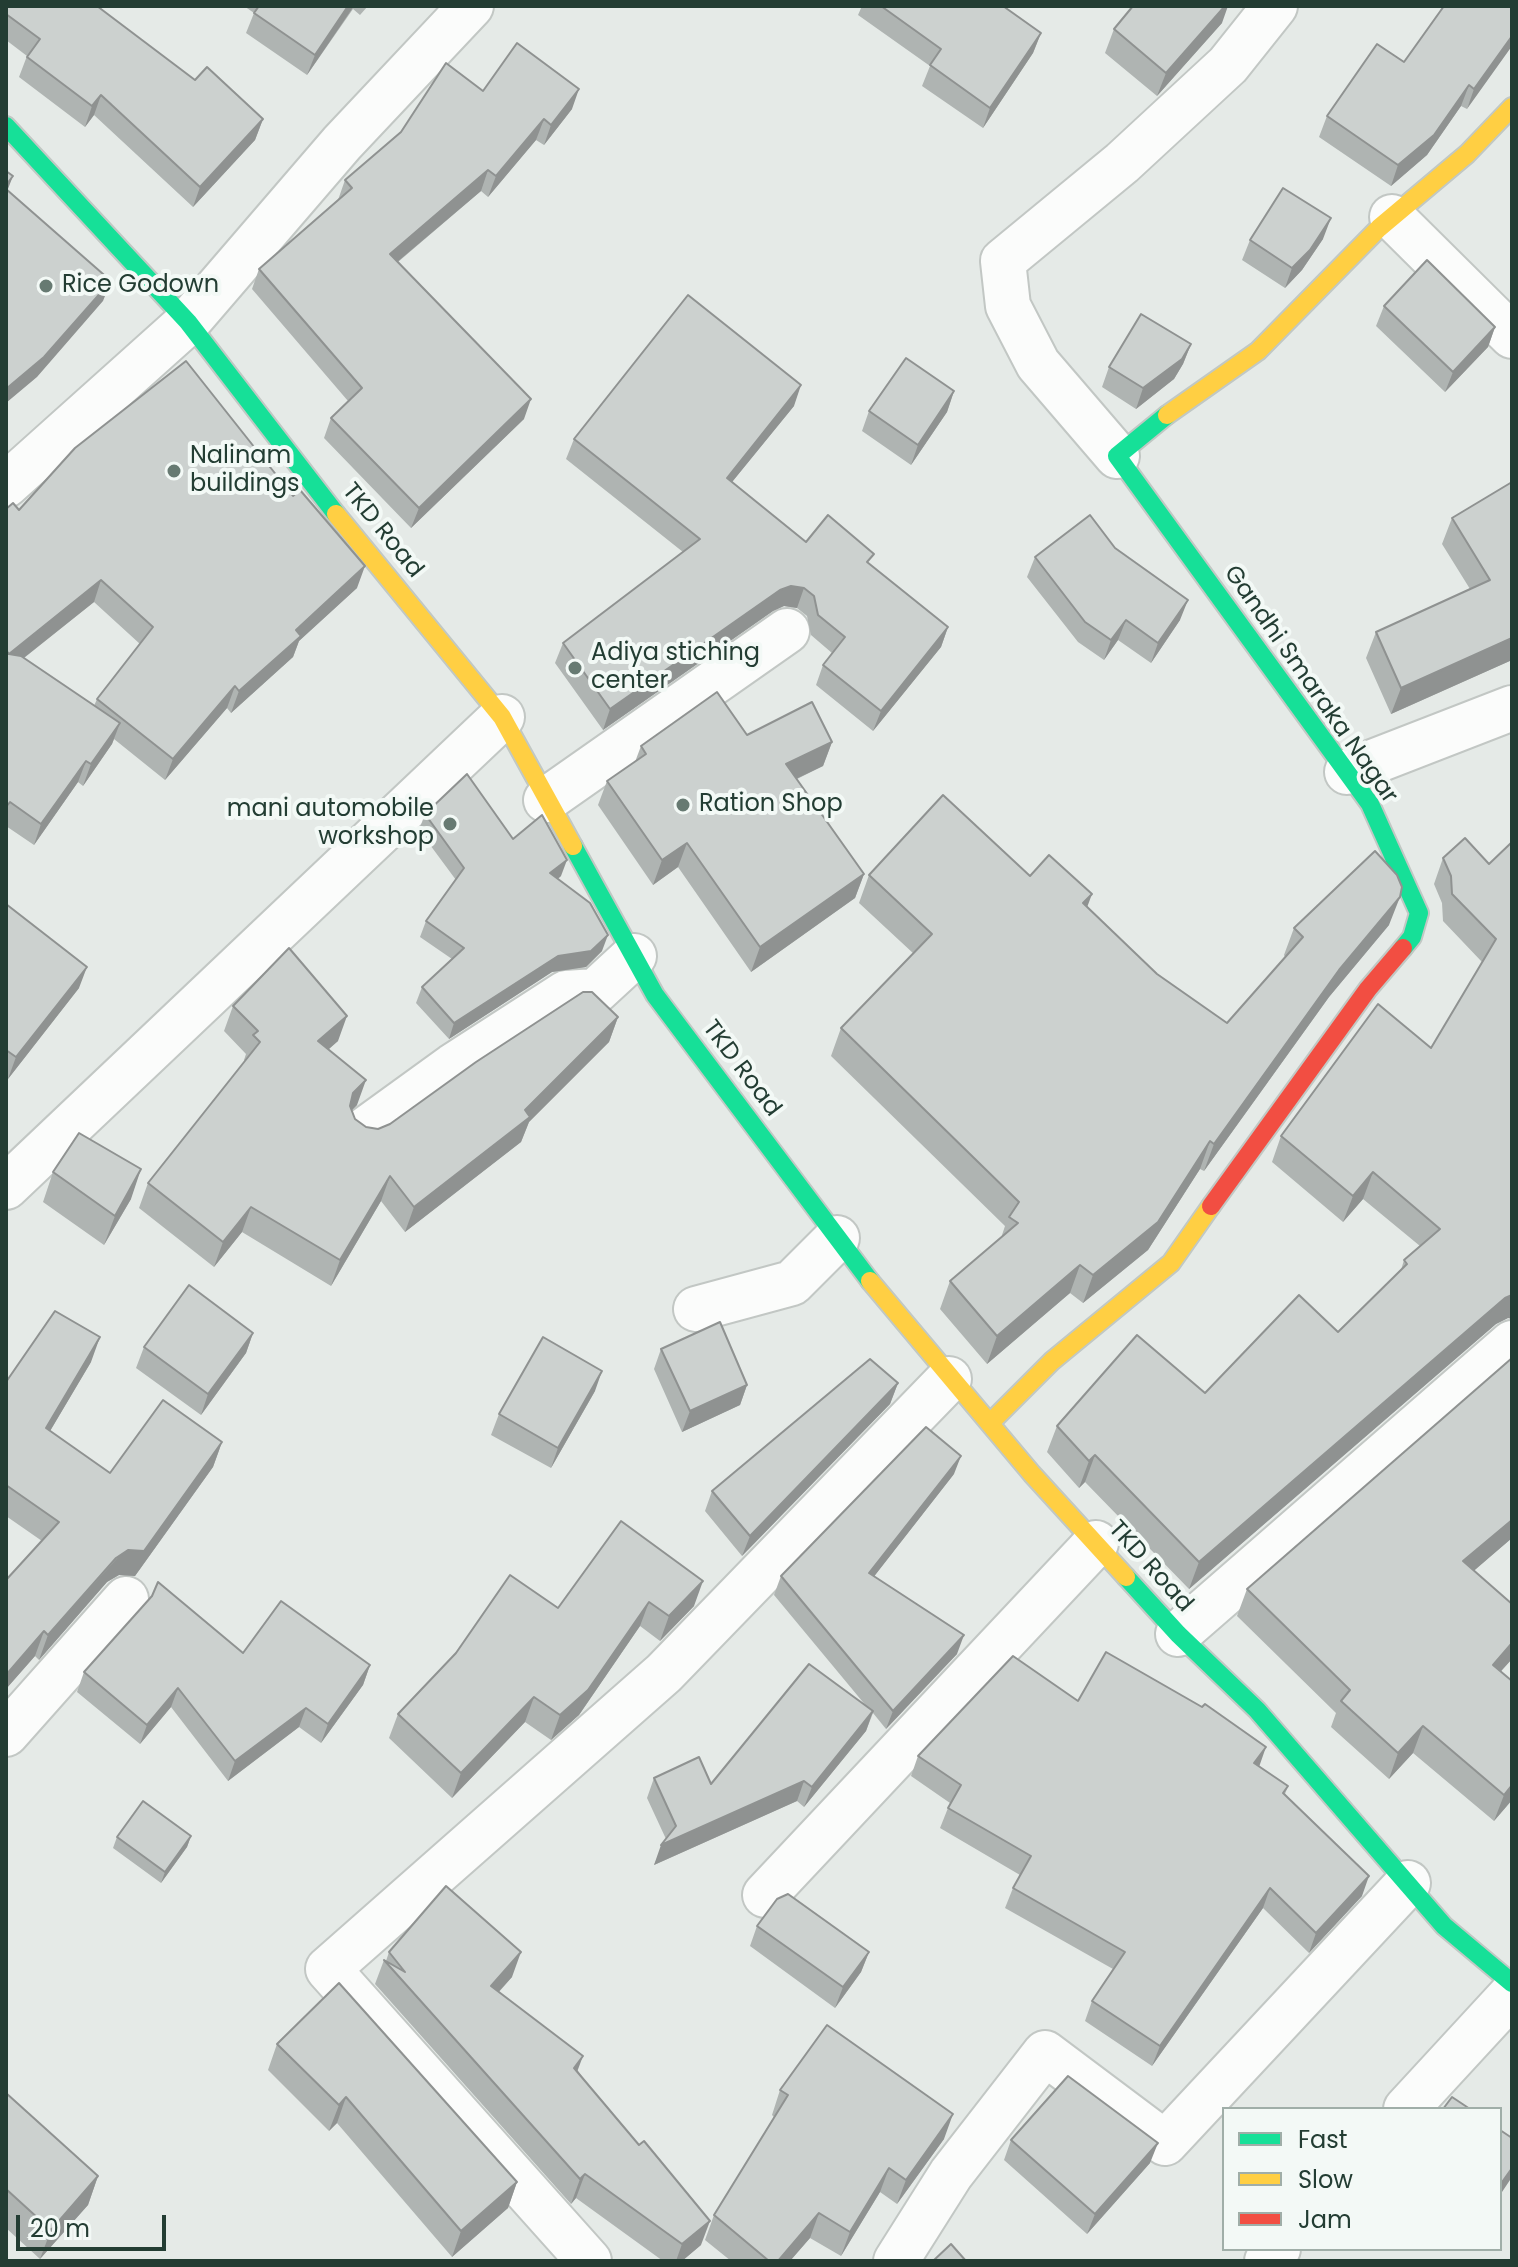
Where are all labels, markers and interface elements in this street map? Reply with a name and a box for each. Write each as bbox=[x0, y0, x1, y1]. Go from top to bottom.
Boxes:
place label: Rice Godown bbox=[62, 272, 219, 300]
marker: Rice Godown bbox=[37, 277, 55, 295]
place label: Nalinam buildings bbox=[190, 443, 300, 499]
marker: Nalinam buildings bbox=[165, 462, 183, 480]
street label: TKD Road bbox=[335, 478, 429, 584]
street label: Gandhi Smaraka Nagar bbox=[1217, 560, 1403, 810]
place label: Adiya stiching center bbox=[591, 640, 760, 696]
marker: Adiya stiching center bbox=[566, 659, 584, 677]
place label: Ration Shop bbox=[699, 791, 843, 819]
place label: mani automobile workshop bbox=[227, 796, 434, 852]
marker: Ration Shop bbox=[674, 796, 692, 814]
marker: mani automobile workshop bbox=[441, 815, 459, 833]
street label: TKD Road bbox=[695, 1015, 787, 1123]
street label: TKD Road bbox=[1101, 1515, 1199, 1619]
legend bbox=[1222, 2107, 1502, 2251]
text: Fast bbox=[1298, 2123, 1348, 2156]
text: Slow bbox=[1298, 2163, 1353, 2196]
scale bar bbox=[20, 2199, 170, 2249]
text: Jam bbox=[1298, 2203, 1352, 2236]
text: 20 m bbox=[30, 2212, 90, 2245]

